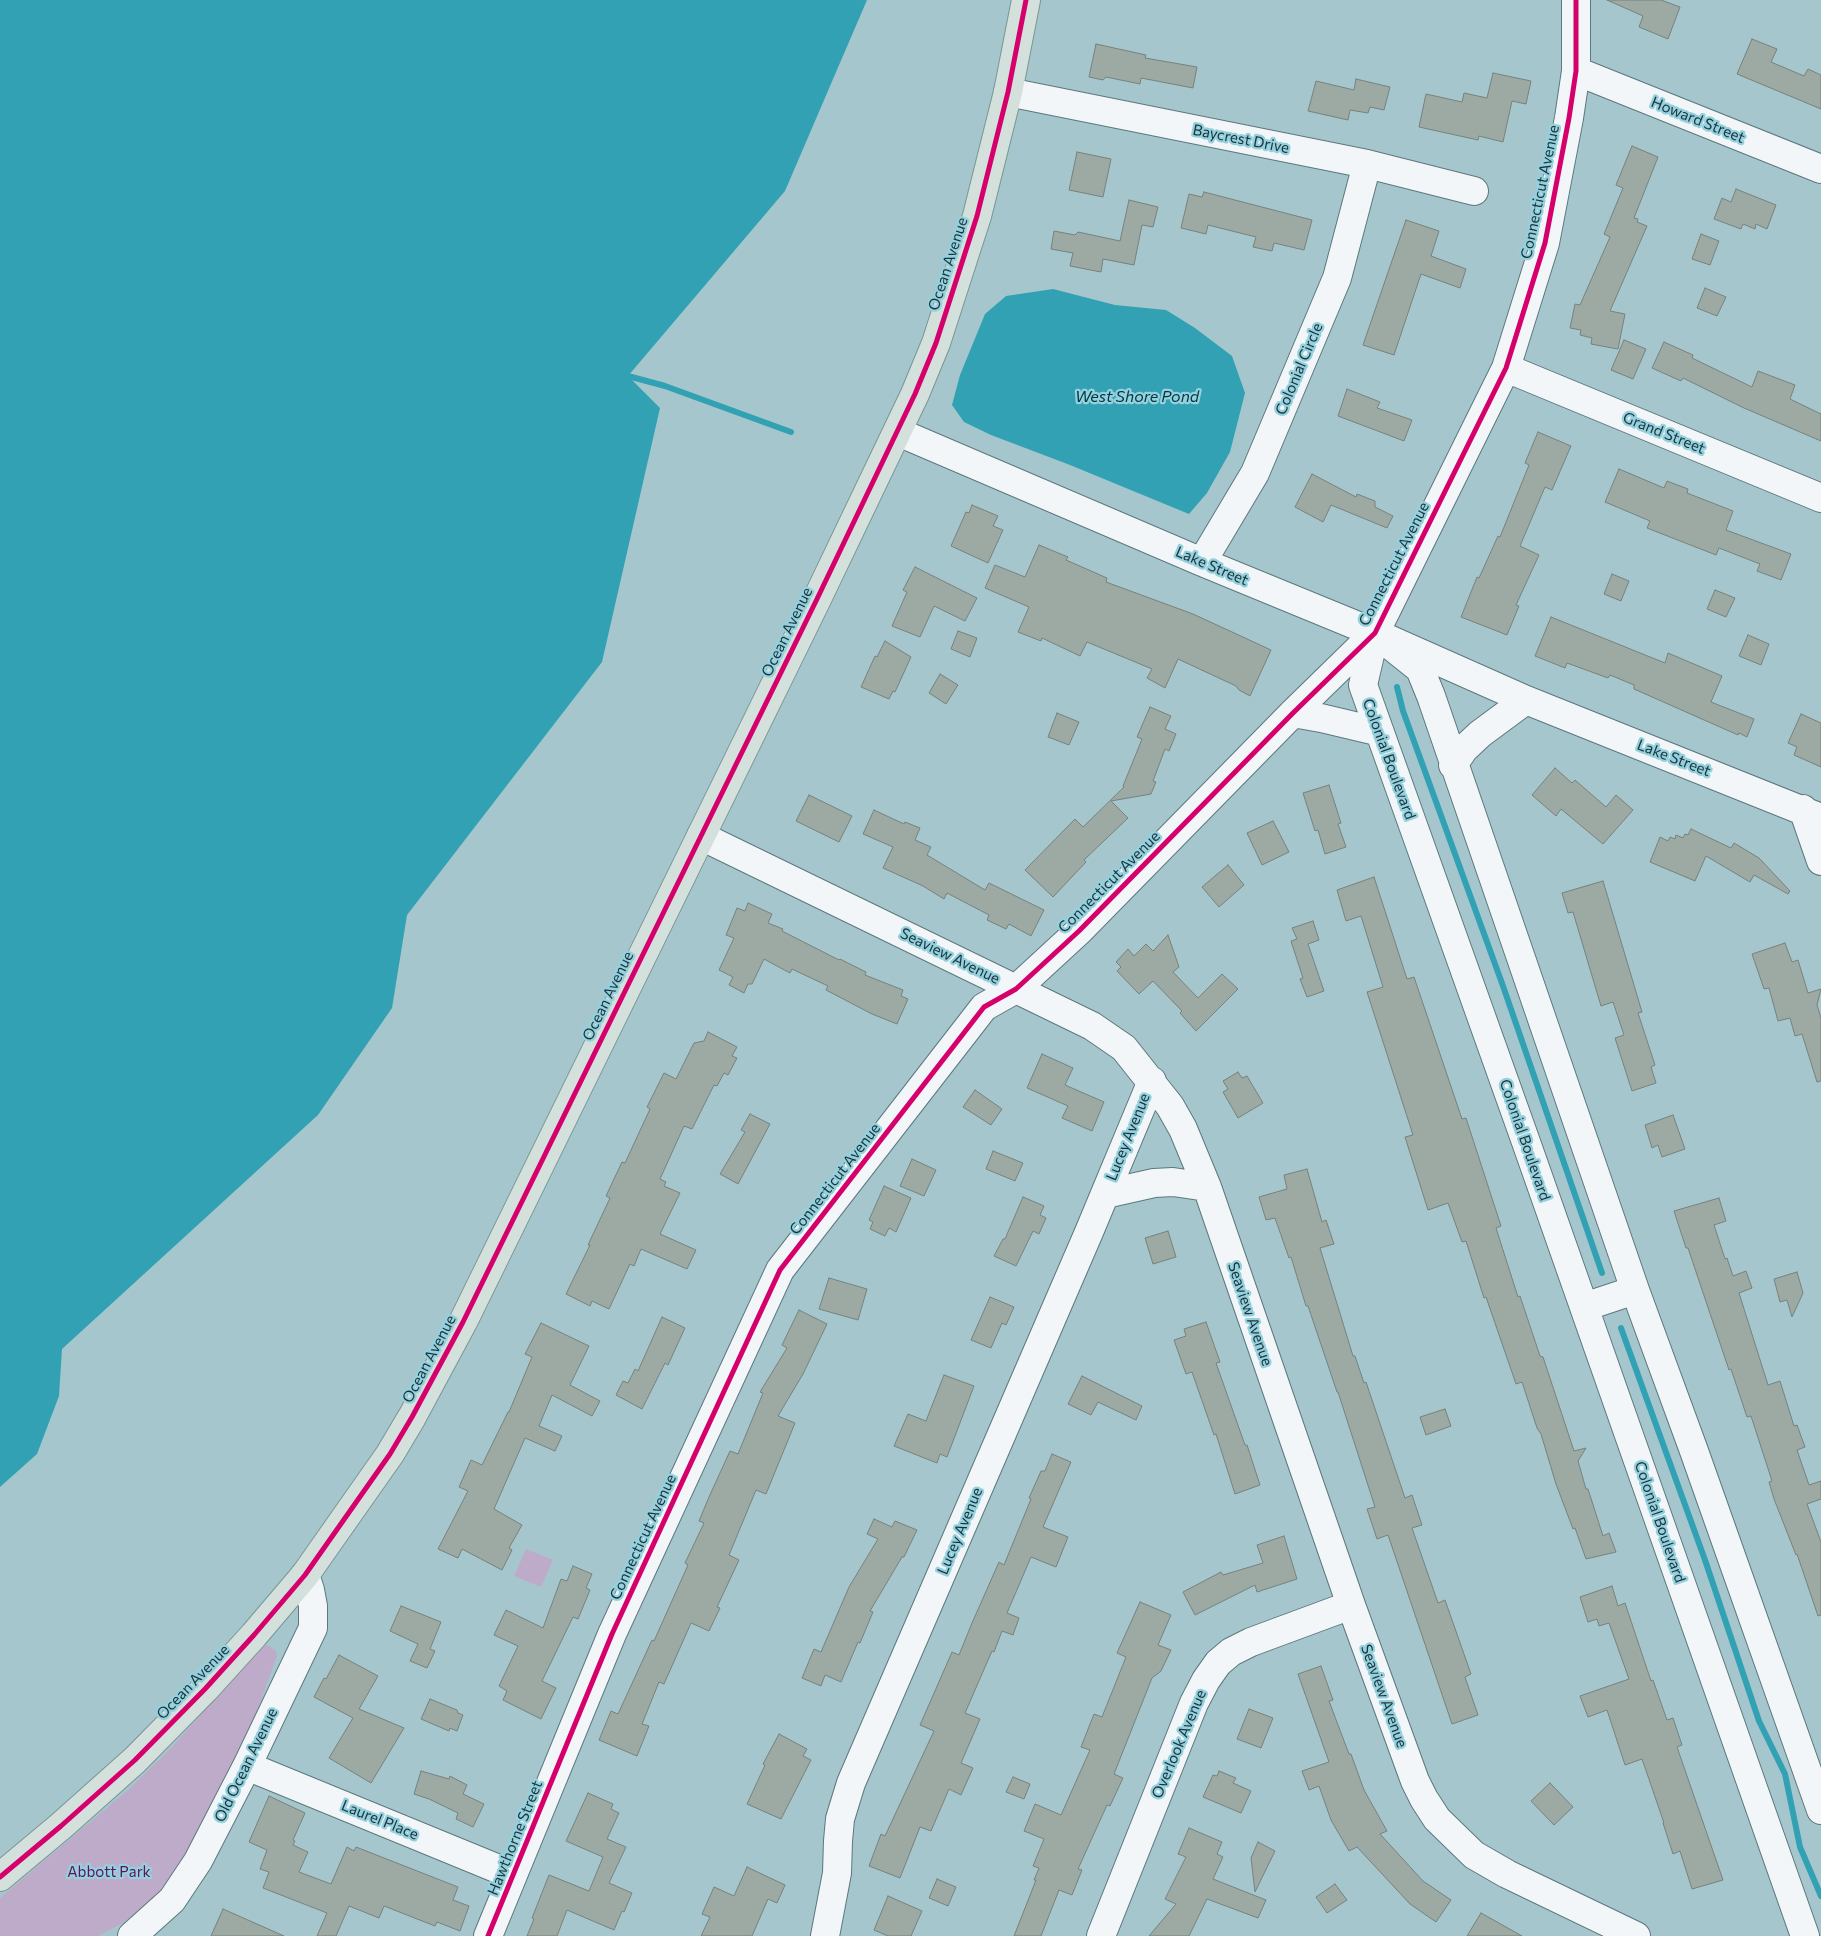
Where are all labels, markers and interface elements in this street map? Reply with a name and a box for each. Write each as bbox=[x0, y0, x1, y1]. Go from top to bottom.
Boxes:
street label: Howard Street bbox=[1649, 93, 1747, 147]
street label: Baycrest Drive bbox=[1191, 121, 1291, 157]
street label: Connecticut Avenue bbox=[1517, 123, 1563, 261]
street label: Ocean Avenue bbox=[924, 215, 972, 313]
street label: Colonial Circle bbox=[1272, 320, 1326, 418]
water label: West Shore Pond bbox=[1075, 387, 1199, 407]
street label: Grand Street bbox=[1620, 408, 1708, 458]
street label: Connecticut Avenue bbox=[1355, 499, 1433, 629]
street label: Lake Street bbox=[1173, 543, 1251, 589]
street label: Ocean Avenue bbox=[758, 585, 816, 679]
street label: Colonial Boulevard bbox=[1359, 696, 1419, 822]
street label: Lake Street bbox=[1635, 736, 1713, 780]
street label: Connecticut Avenue bbox=[1054, 827, 1164, 937]
street label: Seaview Avenue bbox=[897, 924, 1003, 988]
street label: Ocean Avenue bbox=[579, 949, 637, 1043]
street label: Colonial Boulevard bbox=[1496, 1077, 1554, 1203]
street label: Lucey Avenue bbox=[1102, 1091, 1154, 1183]
street label: Connecticut Avenue bbox=[786, 1120, 884, 1238]
street label: Seaview Avenue bbox=[1224, 1260, 1276, 1368]
street label: Ocean Avenue bbox=[398, 1312, 460, 1406]
street label: Colonial Boulevard bbox=[1631, 1459, 1689, 1585]
street label: Connecticut Avenue bbox=[606, 1471, 680, 1603]
street label: Lucey Avenue bbox=[934, 1485, 986, 1577]
street label: Ocean Avenue bbox=[153, 1641, 233, 1723]
street label: Seaview Avenue bbox=[1357, 1642, 1411, 1750]
street label: Overlook Avenue bbox=[1148, 1687, 1210, 1801]
street label: Old Ocean Avenue bbox=[211, 1705, 281, 1825]
street label: Hawthorne Street bbox=[484, 1778, 546, 1898]
street label: Laurel Place bbox=[339, 1796, 421, 1844]
park label: Abbott Park bbox=[67, 1863, 151, 1881]

